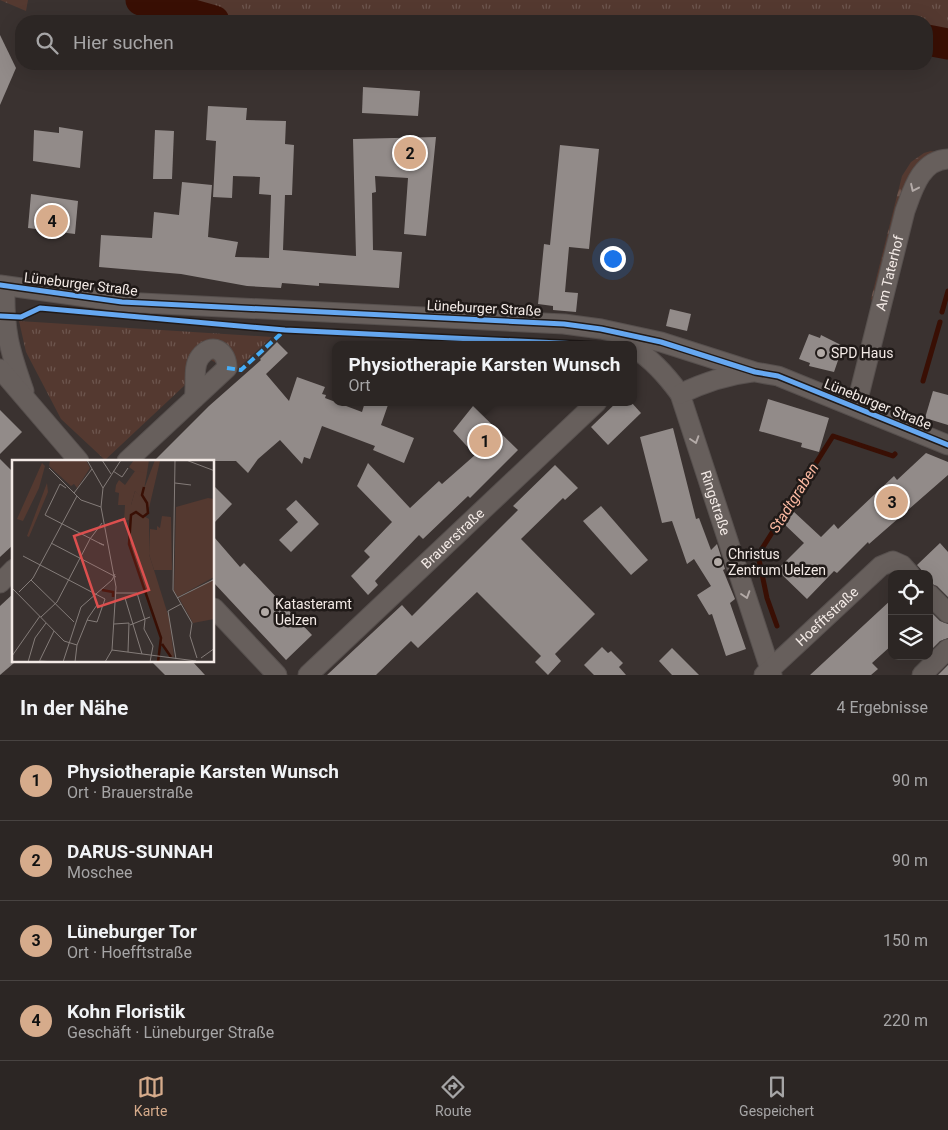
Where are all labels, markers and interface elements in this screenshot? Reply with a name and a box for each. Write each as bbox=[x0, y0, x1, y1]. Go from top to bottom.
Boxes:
search box bbox=[15, 15, 933, 70]
icon: search bbox=[33, 29, 61, 57]
text: Hier suchen bbox=[73, 31, 174, 54]
pin: 2 bbox=[394, 134, 426, 172]
one-way arrow bbox=[910, 183, 920, 192]
pin: 4 bbox=[36, 202, 68, 240]
street label: Am Taterhof bbox=[872, 234, 907, 313]
your location bbox=[600, 246, 626, 272]
street label: Lüneburger Straße bbox=[23, 269, 139, 299]
street label: Lüneburger Straße bbox=[426, 297, 542, 319]
popup bbox=[332, 341, 637, 406]
place label: SPD Haus bbox=[831, 345, 893, 361]
marker: SPD Haus bbox=[815, 347, 827, 359]
text: Physiotherapie Karsten Wunsch bbox=[349, 353, 620, 376]
street label: Lüneburger Straße bbox=[822, 375, 934, 433]
text: Ort bbox=[349, 376, 371, 395]
pin: 1 bbox=[469, 422, 501, 460]
one-way arrow bbox=[689, 436, 699, 444]
inset map bbox=[12, 460, 215, 662]
water label: Stadtgraben bbox=[765, 460, 823, 536]
street label: Ringstraße bbox=[698, 468, 734, 537]
pin: 3 bbox=[876, 483, 908, 521]
street label: Brauerstraße bbox=[418, 505, 487, 572]
place label: Christus Zentrum Uelzen bbox=[728, 546, 826, 578]
marker: Christus Zentrum Uelzen bbox=[712, 556, 724, 568]
map controls bbox=[888, 570, 933, 660]
button: locate bbox=[888, 570, 933, 615]
street label: Hoefftstraße bbox=[792, 583, 861, 649]
one-way arrow bbox=[740, 590, 750, 598]
place label: Katasteramt Uelzen bbox=[275, 596, 352, 628]
marker: Katasteramt Uelzen bbox=[259, 606, 271, 618]
button: layers bbox=[888, 615, 933, 660]
text: In der Nähe bbox=[20, 696, 128, 720]
text: 4 Ergebnisse bbox=[836, 698, 928, 717]
text: Physiotherapie Karsten Wunsch bbox=[67, 760, 339, 783]
text: 1 bbox=[31, 771, 41, 790]
text: 90 m bbox=[892, 771, 928, 790]
text: Ort · Brauerstraße bbox=[67, 783, 193, 802]
text: DARUS-SUNNAH bbox=[67, 840, 213, 863]
text: 2 bbox=[31, 851, 41, 870]
text: 90 m bbox=[892, 851, 928, 870]
text: Moschee bbox=[67, 863, 133, 882]
text: Lüneburger Tor bbox=[67, 920, 197, 943]
text: 3 bbox=[31, 931, 41, 950]
text: 150 m bbox=[883, 931, 928, 950]
text: Ort · Hoefftstraße bbox=[67, 943, 192, 962]
text: Kohn Floristik bbox=[67, 1000, 185, 1023]
text: 4 bbox=[31, 1011, 41, 1030]
text: 220 m bbox=[883, 1011, 928, 1030]
text: Geschäft · Lüneburger Straße bbox=[67, 1023, 274, 1042]
tab: Karte bbox=[134, 1073, 167, 1119]
tab: Route bbox=[435, 1073, 471, 1119]
tab: Gespeichert bbox=[739, 1073, 814, 1119]

